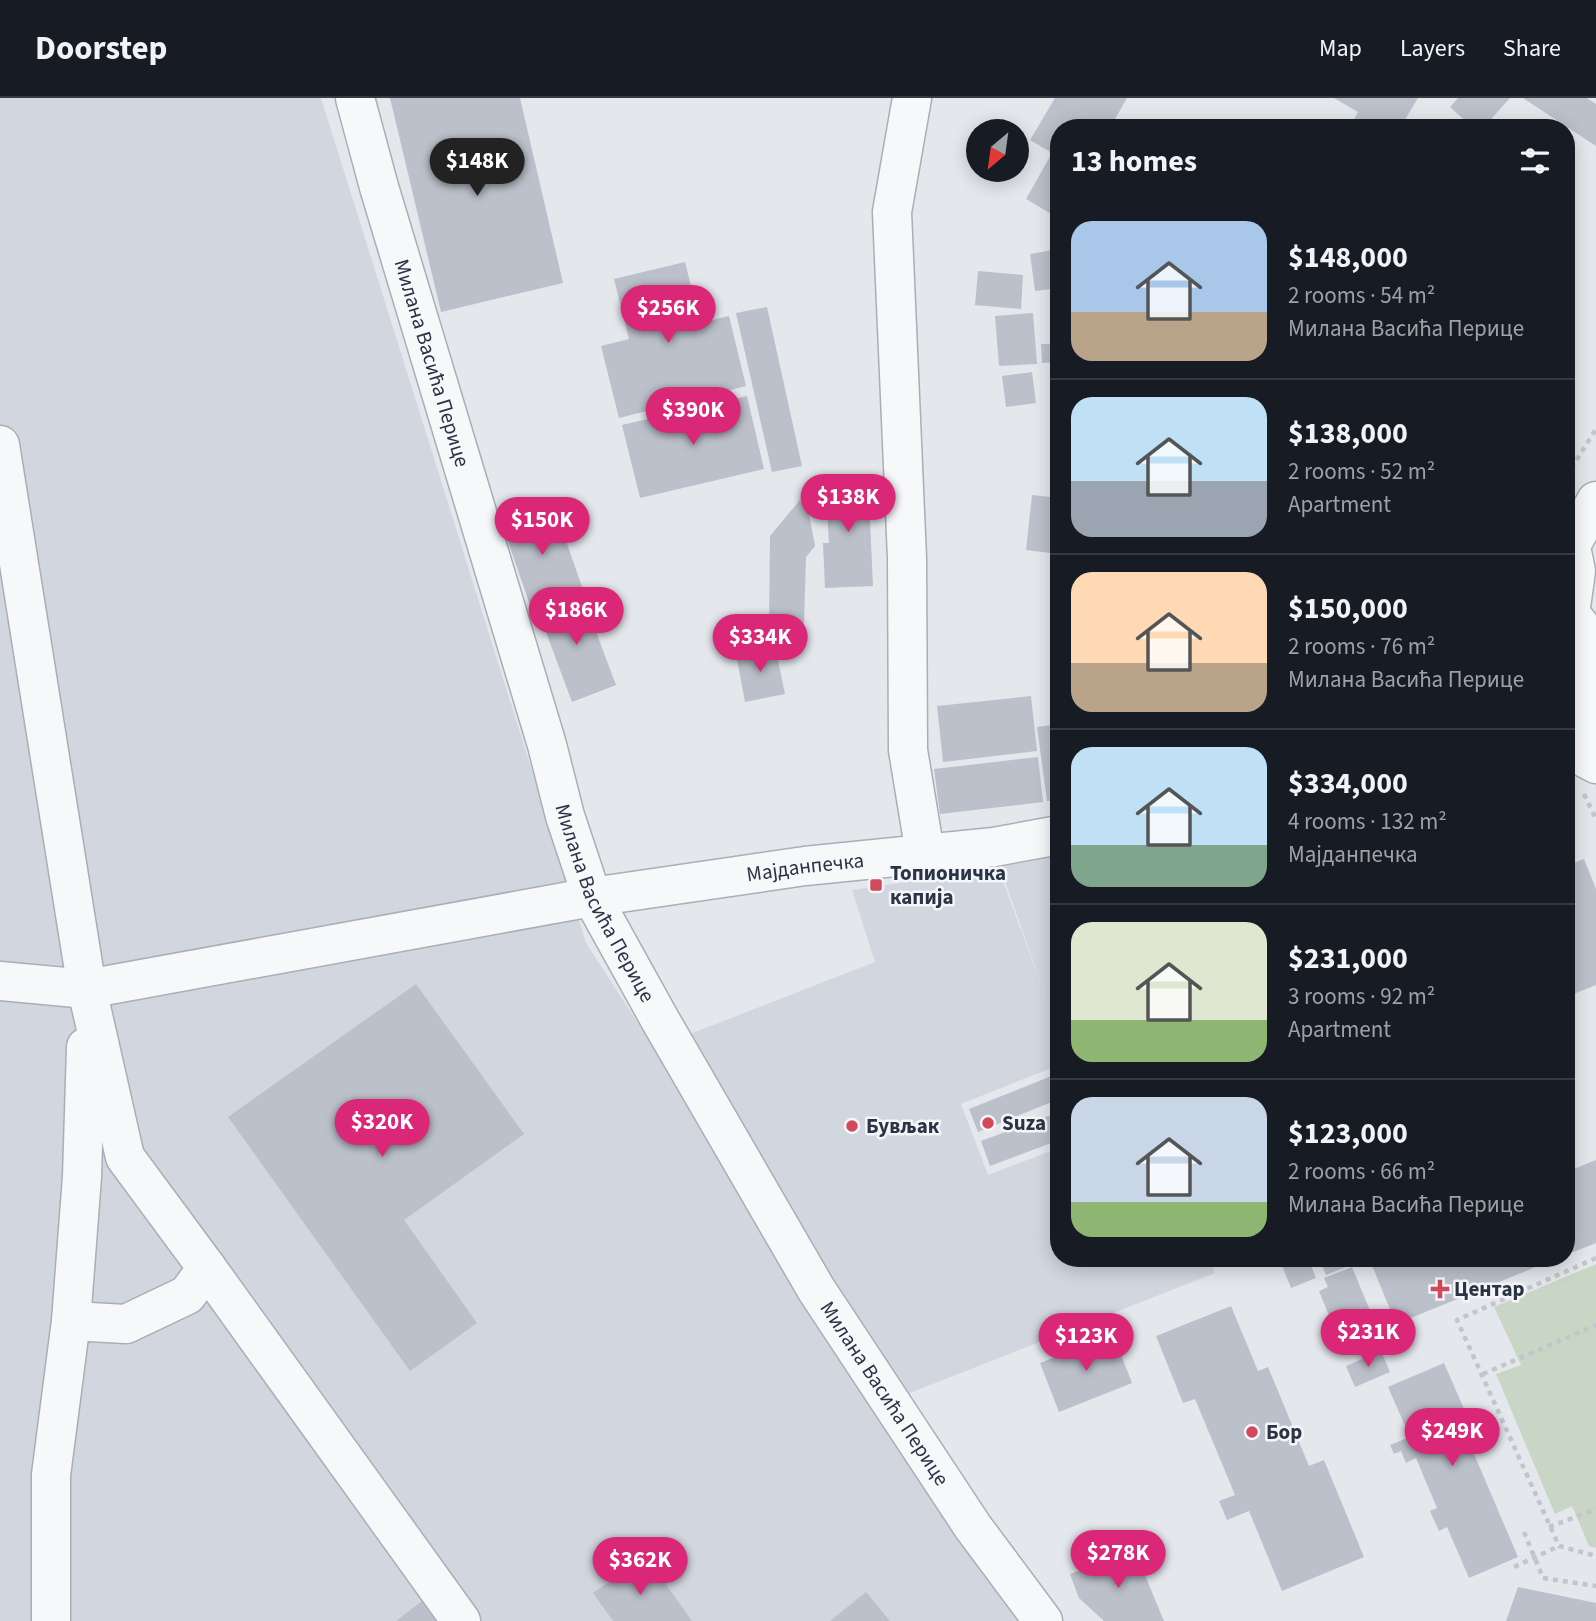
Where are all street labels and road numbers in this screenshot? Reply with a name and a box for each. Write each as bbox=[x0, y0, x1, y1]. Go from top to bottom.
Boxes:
street label: Милана Васића Перице bbox=[387, 255, 477, 471]
street label: Милана Васића Перице bbox=[548, 801, 662, 1008]
street label: Мајданпечка bbox=[744, 845, 865, 889]
street label: Милана Васића Перице bbox=[813, 1295, 957, 1492]

